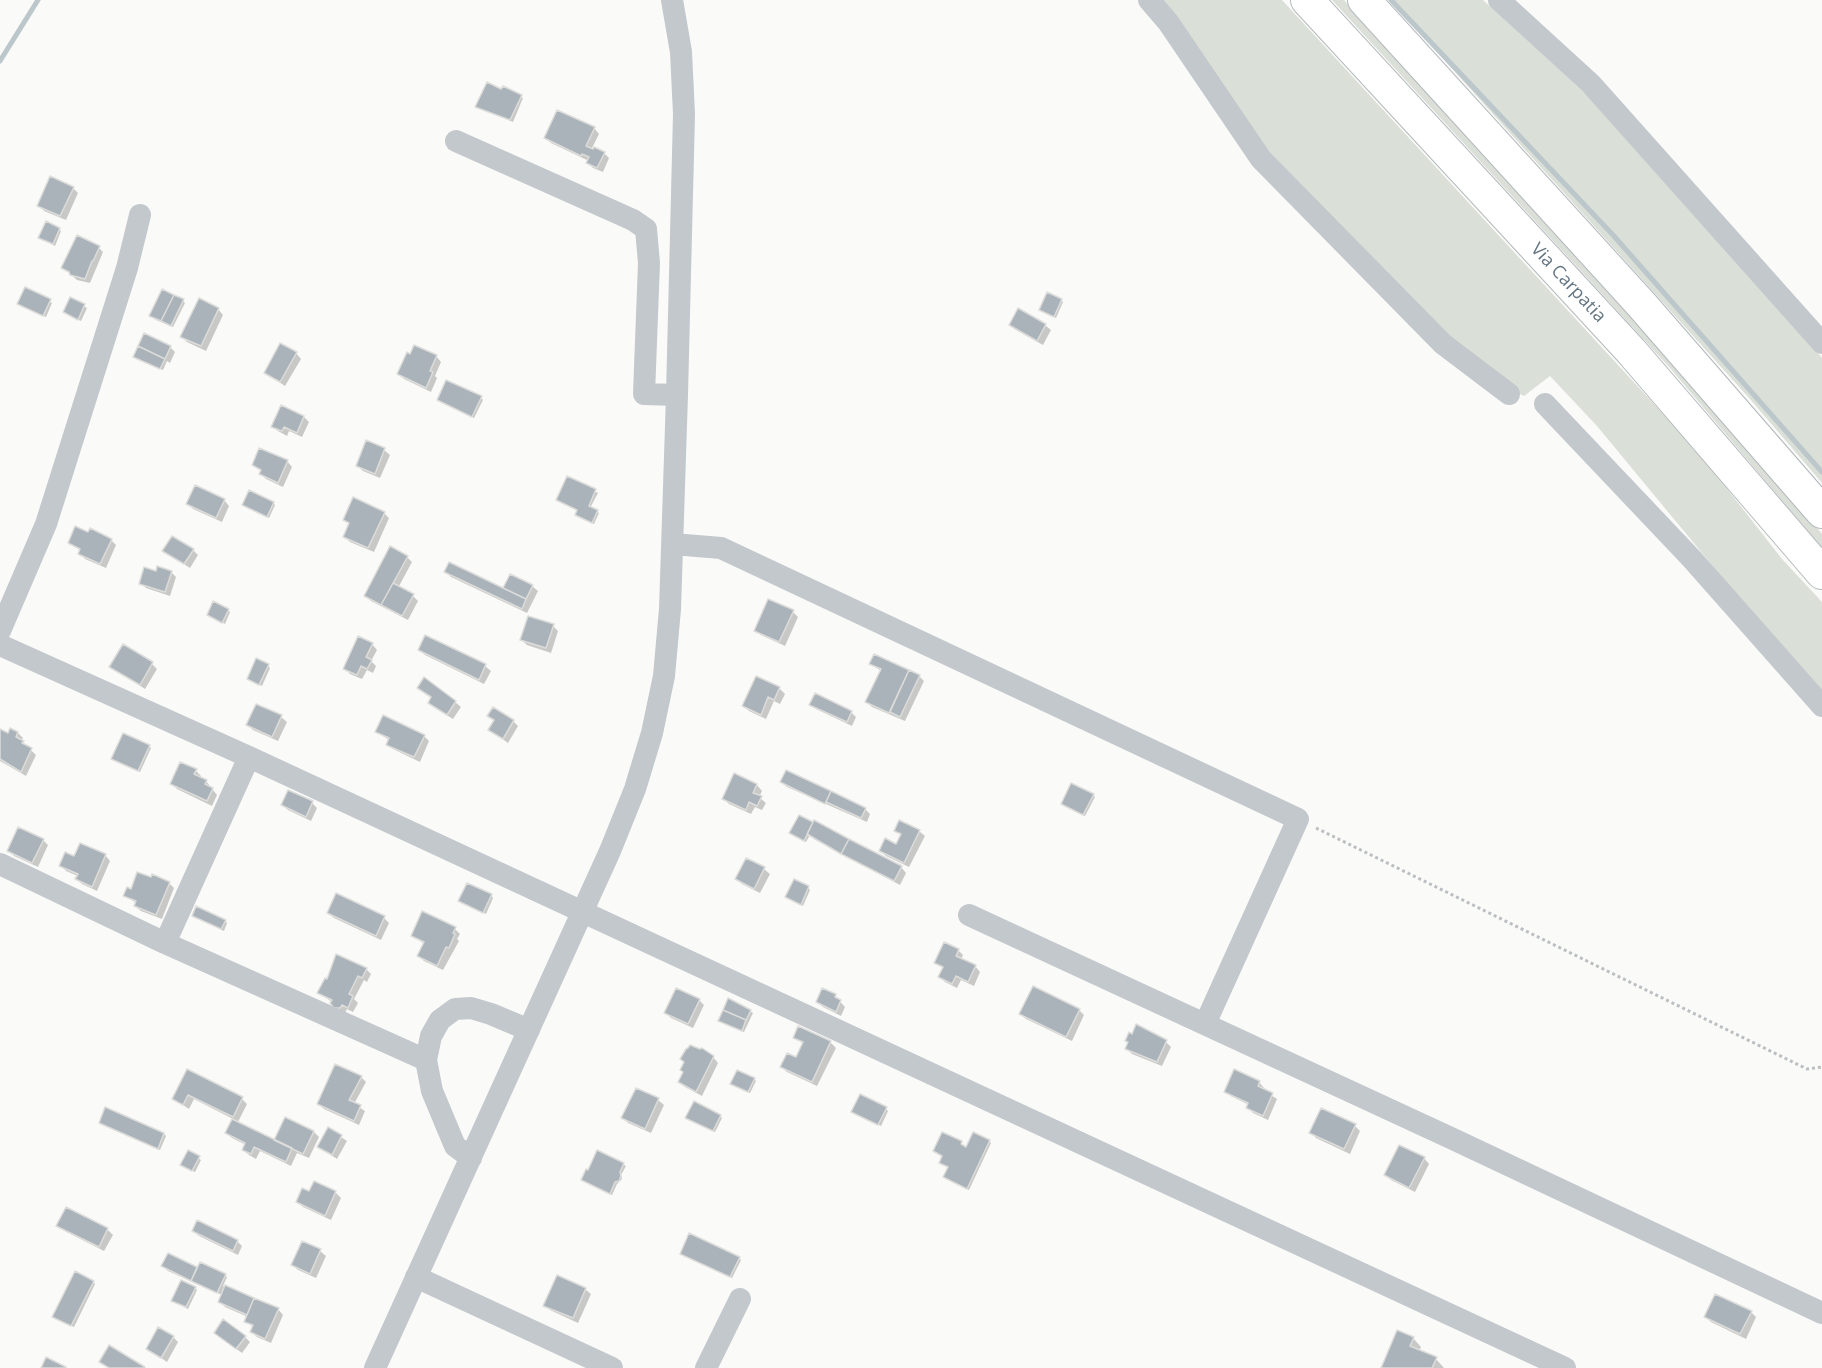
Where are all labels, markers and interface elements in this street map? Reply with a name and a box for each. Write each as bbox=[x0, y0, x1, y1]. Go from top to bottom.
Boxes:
street label: Via Carpatia bbox=[1526, 239, 1610, 327]

